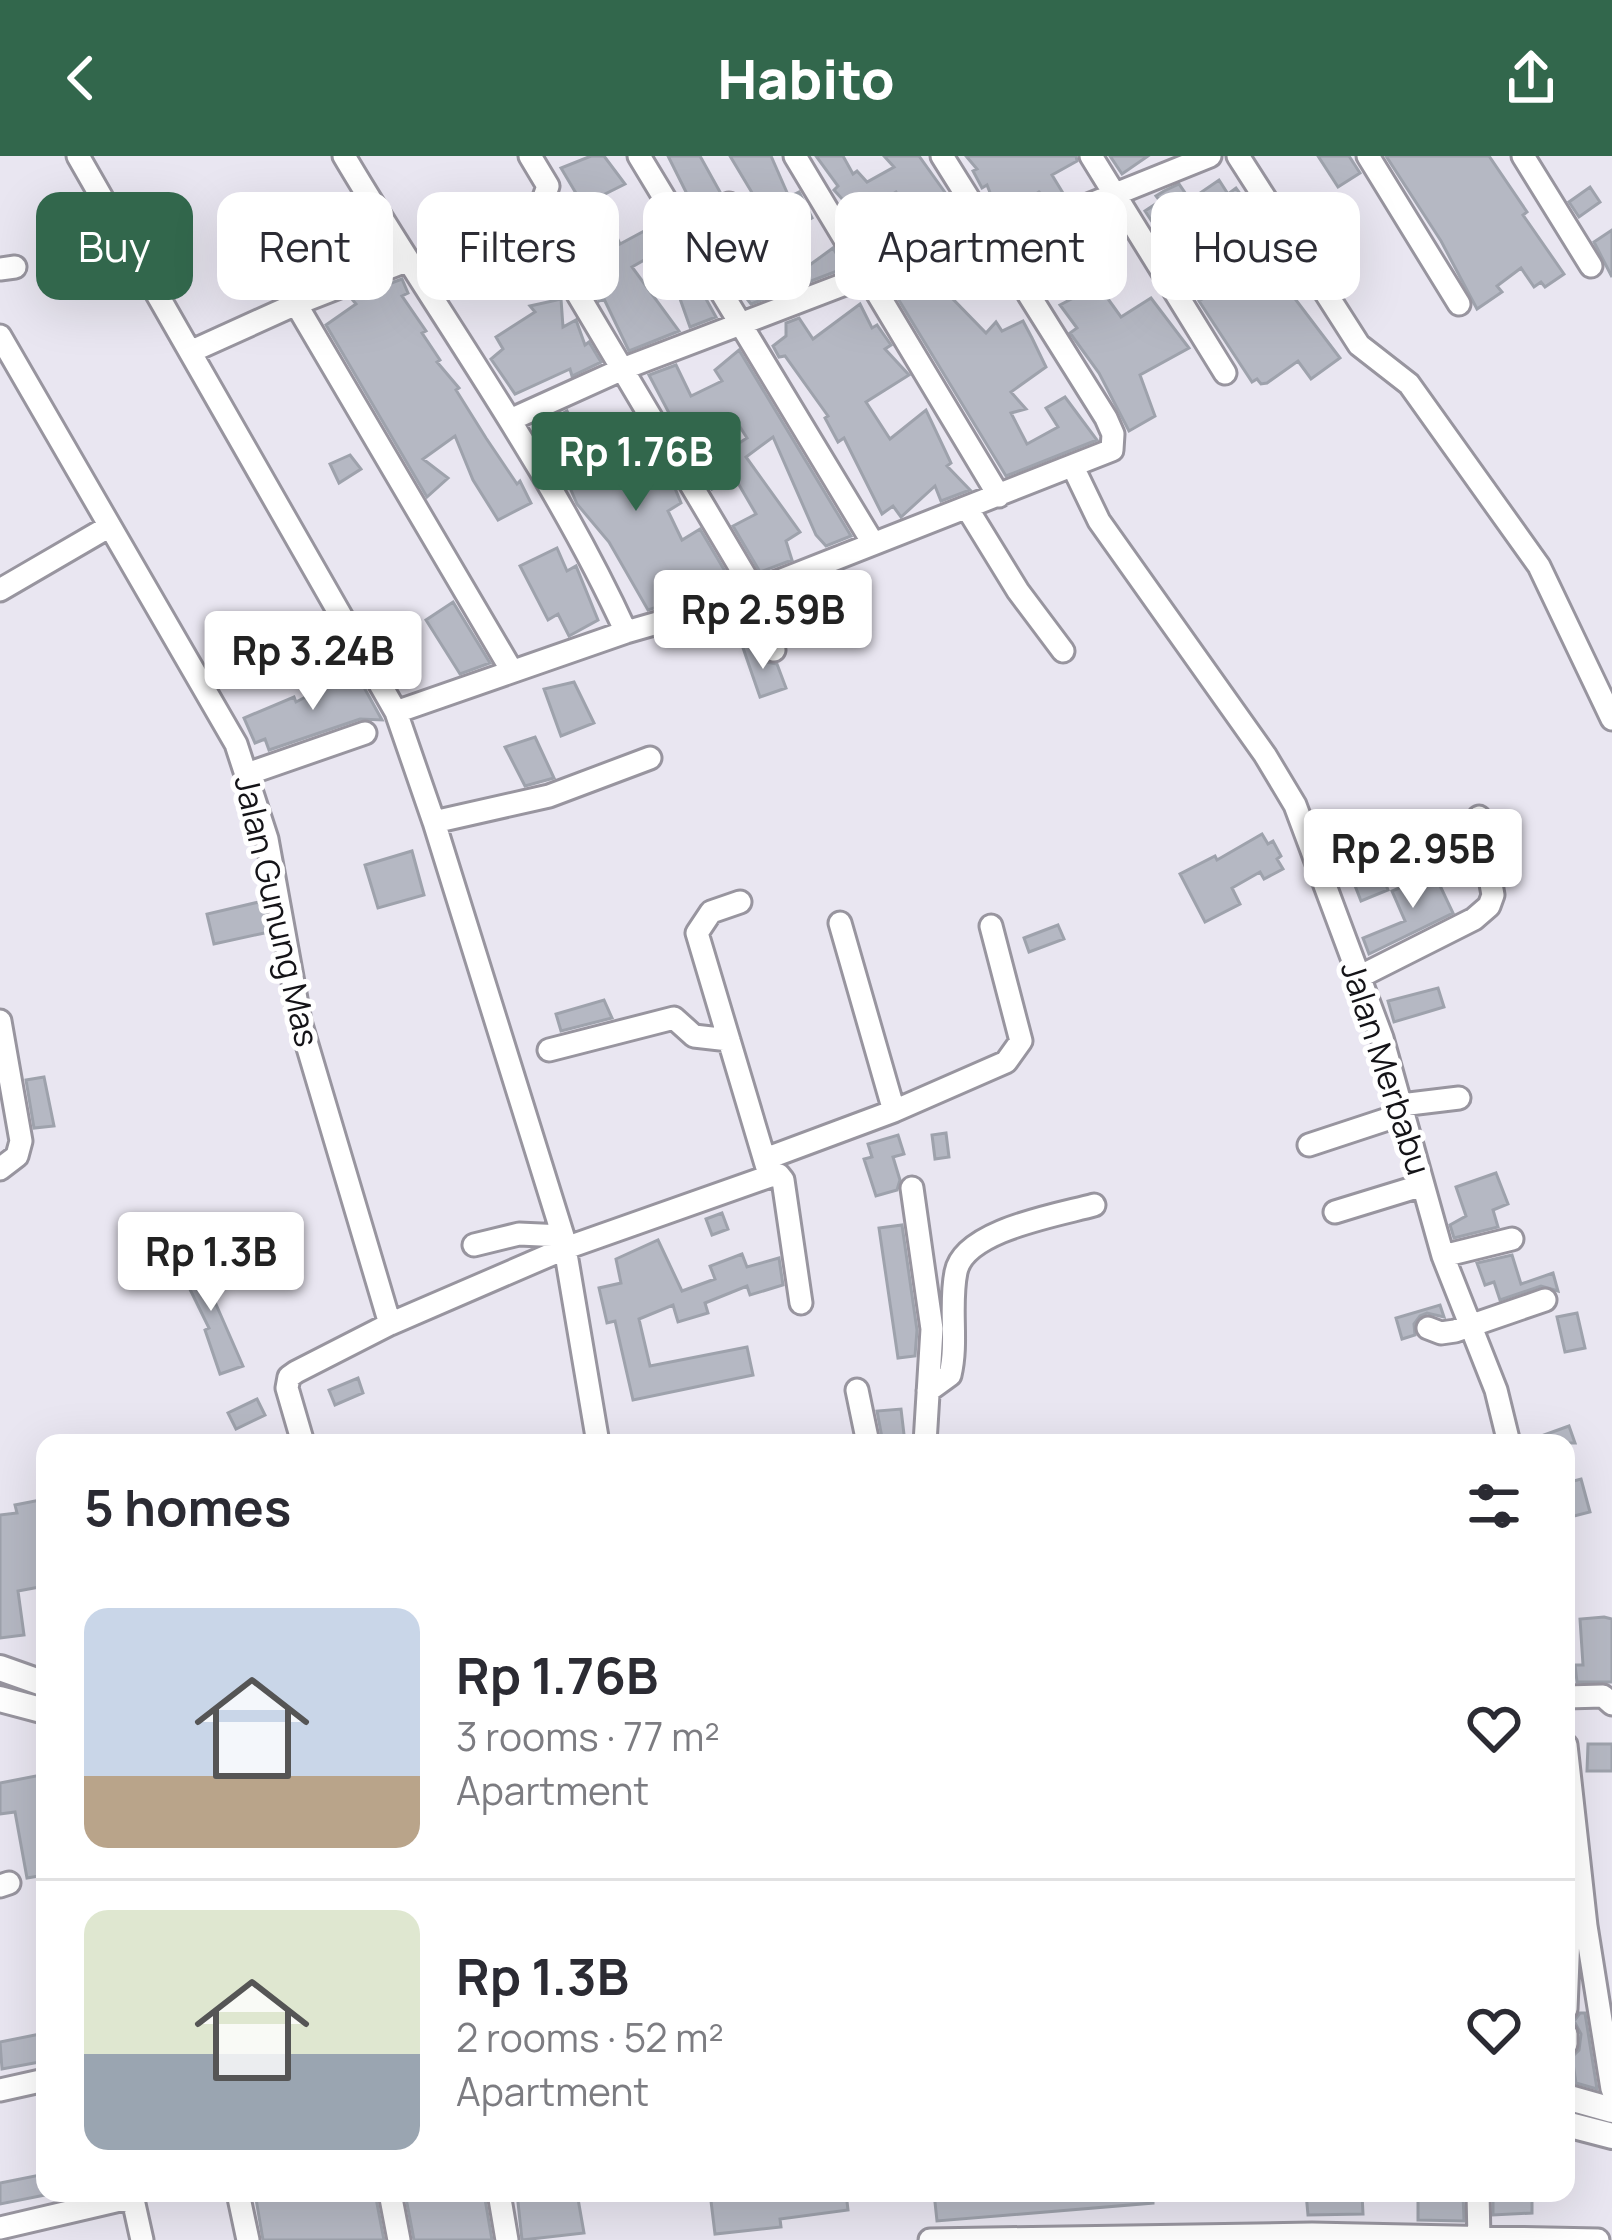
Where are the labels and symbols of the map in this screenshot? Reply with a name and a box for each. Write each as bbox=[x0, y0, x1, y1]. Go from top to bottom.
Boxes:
pin: Rp 1.76B bbox=[512, 412, 760, 514]
pin: Rp 2.59B bbox=[639, 570, 887, 672]
pin: Rp 3.24B bbox=[189, 611, 437, 713]
street label: Jalan Gunung Mas bbox=[224, 771, 331, 1051]
pin: Rp 2.95B bbox=[1289, 809, 1537, 911]
street label: Jalan Merbabu bbox=[1331, 955, 1442, 1180]
pin: Rp 1.3B bbox=[100, 1212, 322, 1314]

